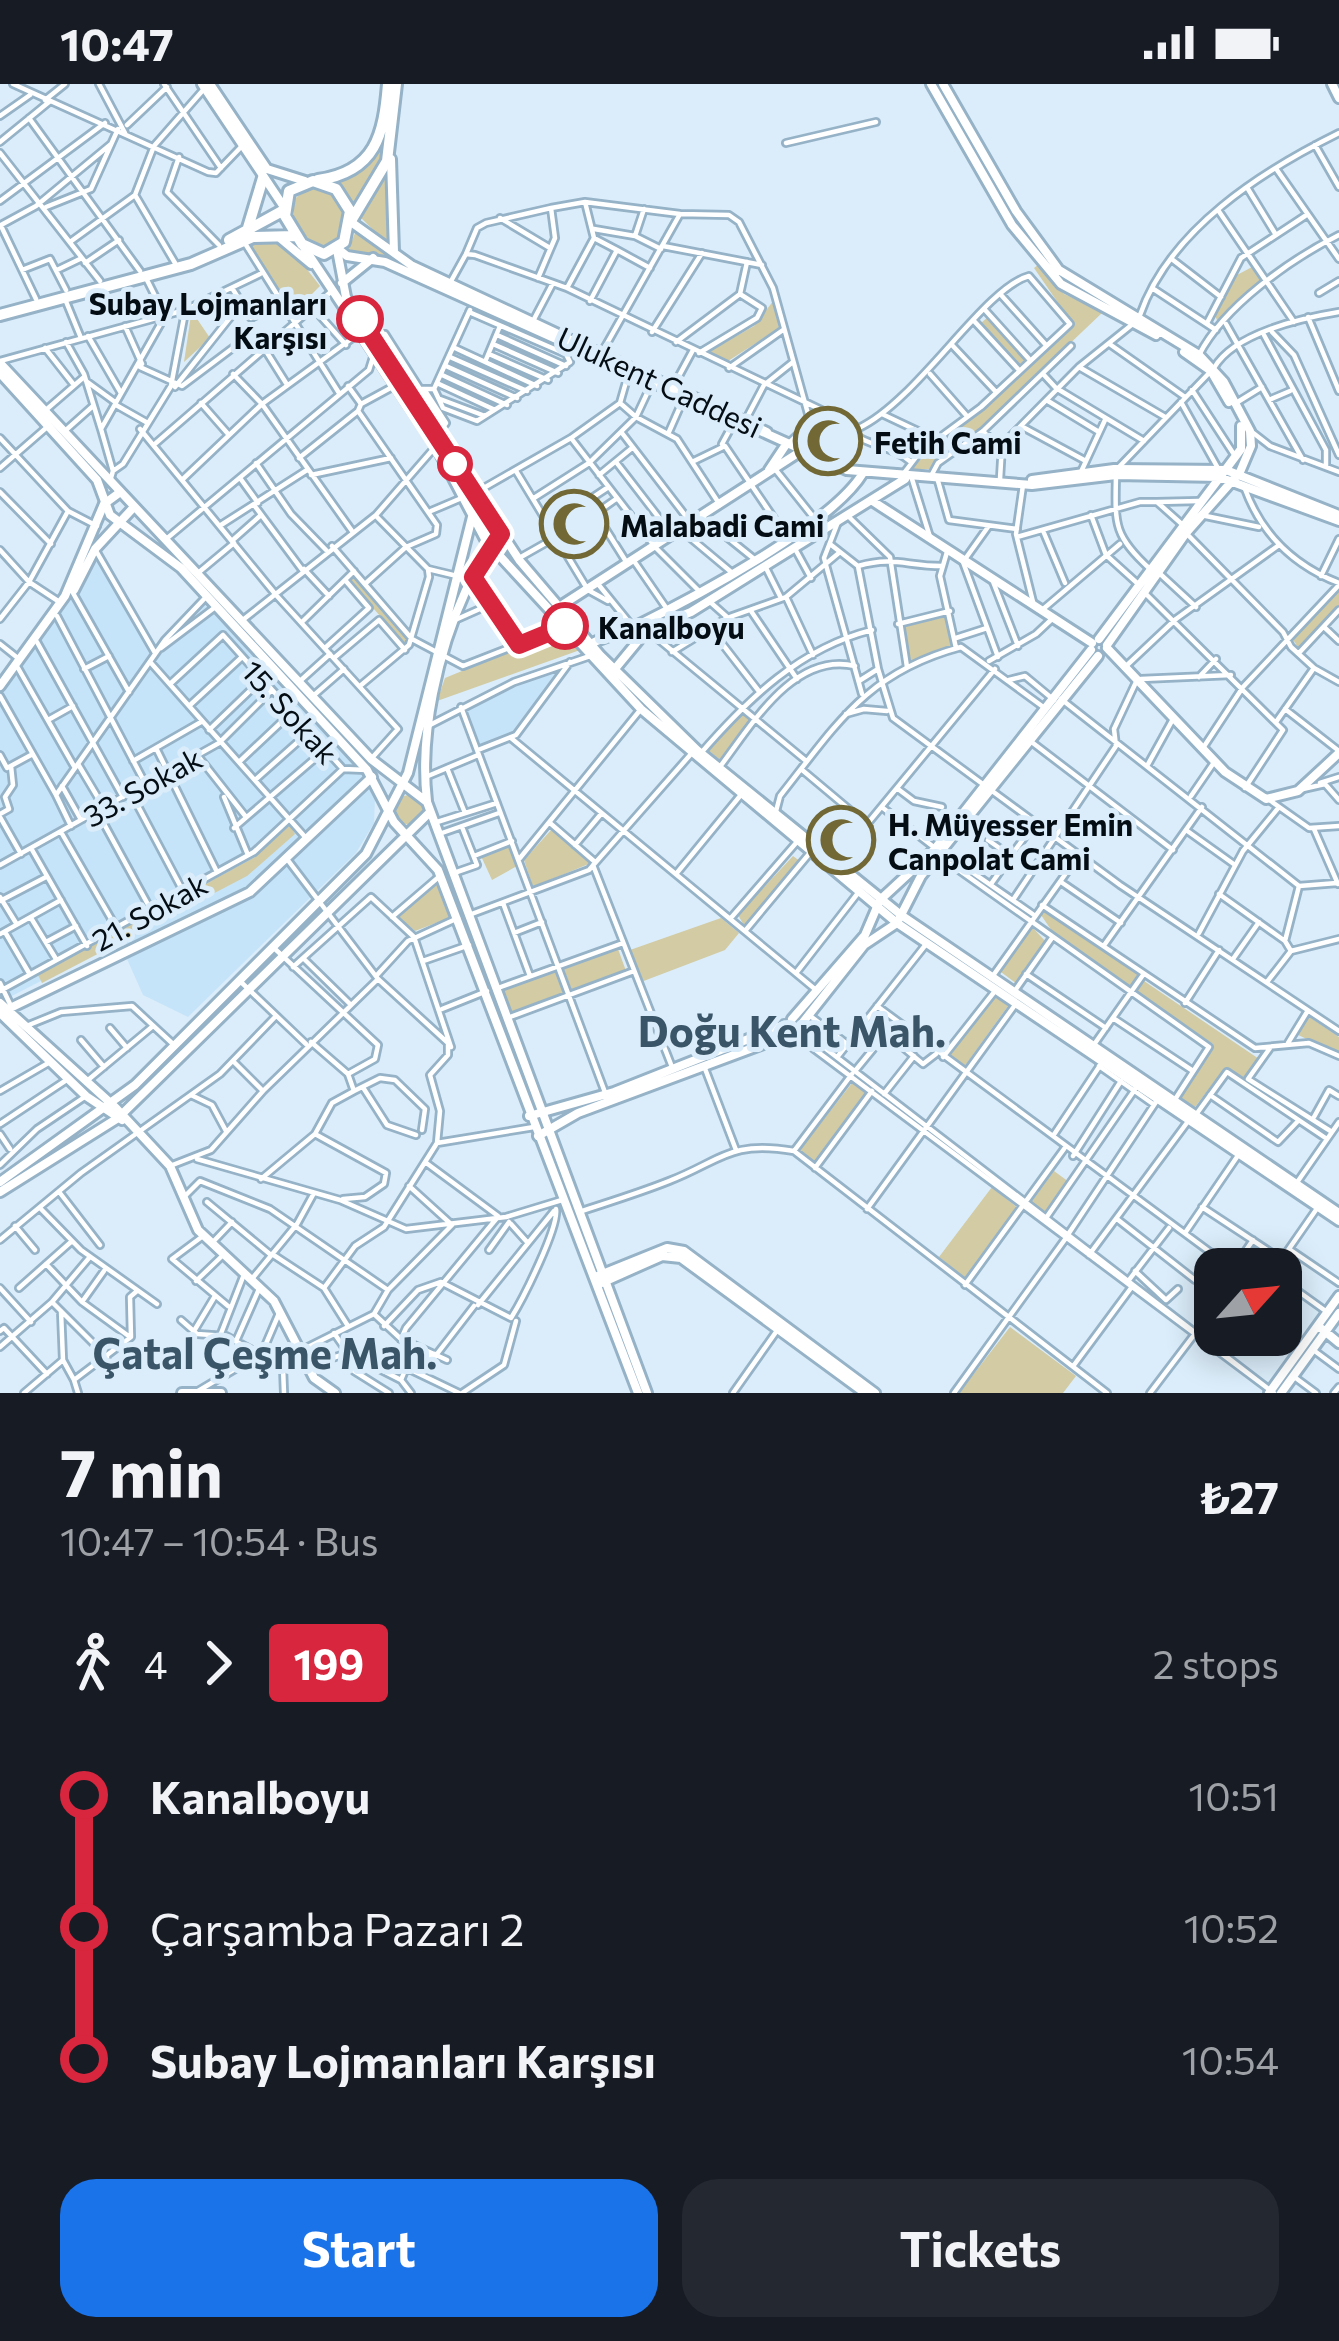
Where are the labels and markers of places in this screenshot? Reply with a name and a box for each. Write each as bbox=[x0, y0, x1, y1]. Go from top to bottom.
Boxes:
place label: Subay Lojmanları Karşısı bbox=[89, 284, 327, 356]
marker: Subay Lojmanları Karşısı bbox=[338, 297, 382, 341]
mosque icon: Fetih Cami bbox=[793, 406, 863, 476]
place label: Fetih Cami bbox=[874, 423, 1022, 460]
unlabelled marker bbox=[439, 448, 471, 480]
mosque icon: Malabadi Cami bbox=[539, 489, 609, 559]
place label: Malabadi Cami bbox=[620, 506, 824, 543]
marker: Kanalboyu bbox=[543, 604, 587, 648]
place label: Kanalboyu bbox=[598, 608, 745, 645]
mosque icon: H. Müyesser Emin Canpolat Cami bbox=[806, 805, 876, 875]
place label: H. Müyesser Emin Canpolat Cami bbox=[888, 805, 1133, 876]

